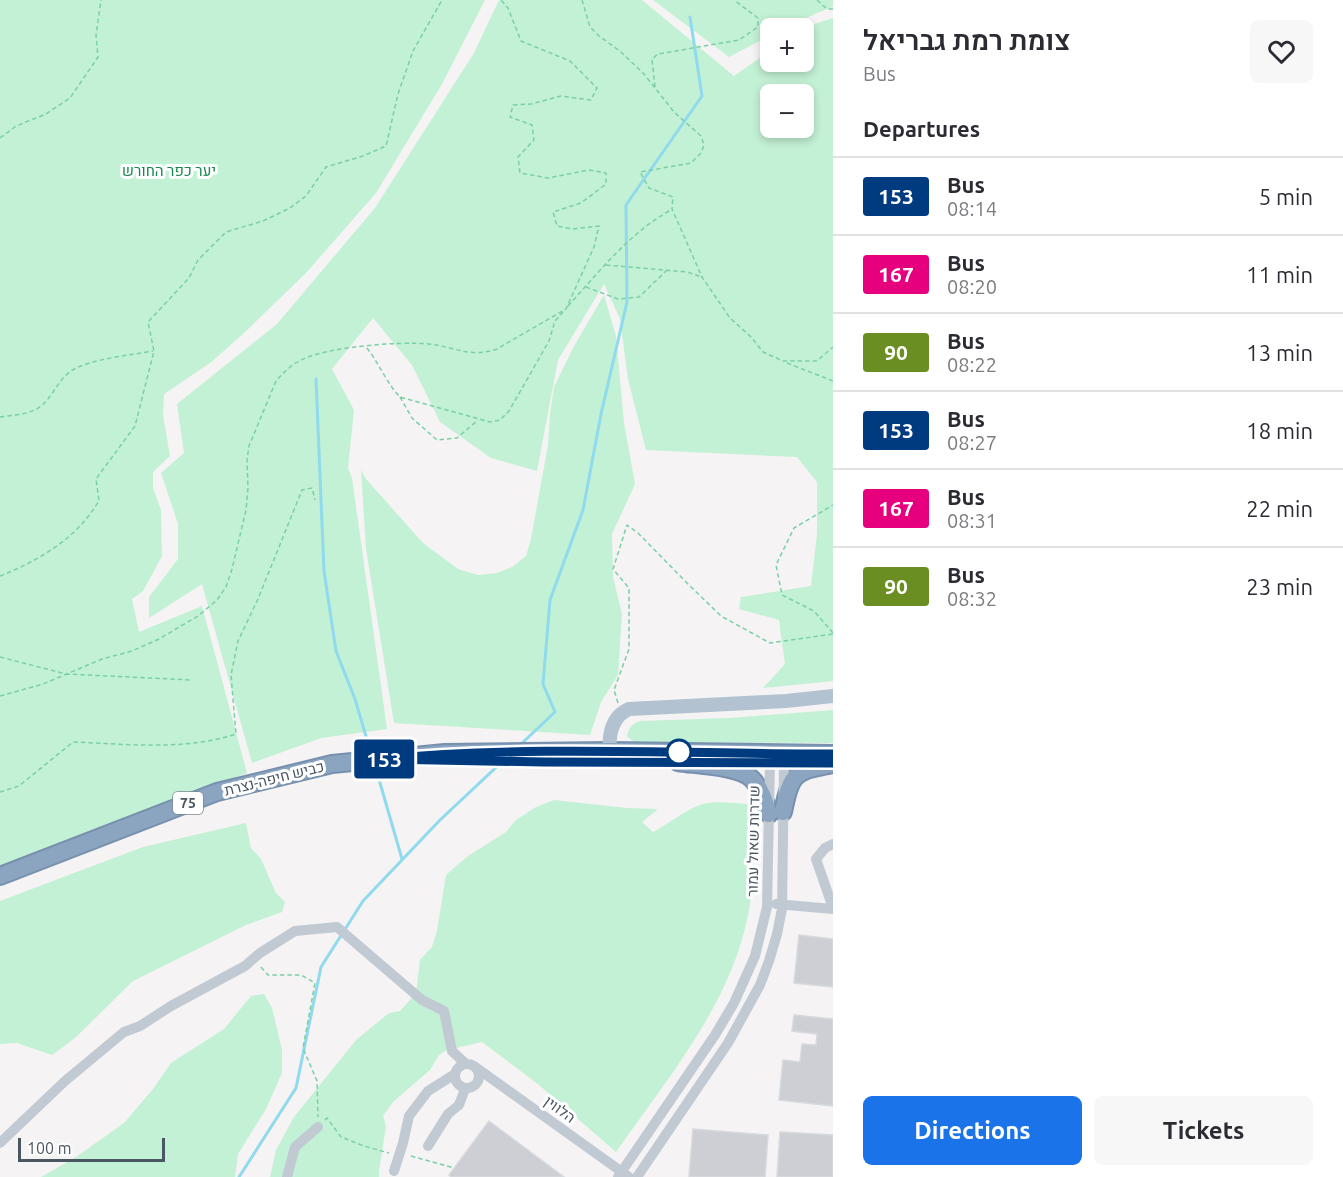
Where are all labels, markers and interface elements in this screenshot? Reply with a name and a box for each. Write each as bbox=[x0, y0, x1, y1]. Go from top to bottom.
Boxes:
map controls bbox=[760, 18, 814, 138]
button: + bbox=[760, 18, 814, 72]
button: heart bbox=[1250, 20, 1313, 83]
text: צומת רמת גבריאל bbox=[863, 24, 1070, 55]
text: Bus bbox=[863, 62, 896, 85]
button: − bbox=[760, 84, 814, 138]
text: Departures bbox=[863, 116, 980, 141]
park label: יער כפר החורש bbox=[122, 162, 216, 179]
text: Bus bbox=[947, 172, 985, 197]
text: 153 bbox=[878, 184, 914, 208]
text: 5 min bbox=[1259, 184, 1313, 209]
text: 08:14 bbox=[947, 197, 997, 220]
text: Bus bbox=[947, 250, 985, 275]
text: 167 bbox=[878, 262, 914, 286]
text: 11 min bbox=[1246, 262, 1313, 287]
text: 08:20 bbox=[947, 275, 997, 298]
text: Bus bbox=[947, 328, 985, 353]
text: 90 bbox=[884, 340, 908, 364]
text: 13 min bbox=[1246, 340, 1313, 365]
text: 08:22 bbox=[947, 353, 997, 376]
text: Bus bbox=[947, 406, 985, 431]
text: 153 bbox=[878, 418, 914, 442]
text: 18 min bbox=[1246, 418, 1313, 443]
text: 08:27 bbox=[947, 431, 997, 454]
text: Bus bbox=[947, 484, 985, 509]
text: 167 bbox=[878, 496, 914, 520]
text: 22 min bbox=[1246, 496, 1313, 521]
text: 08:31 bbox=[947, 509, 997, 532]
text: Bus bbox=[947, 562, 985, 587]
text: 90 bbox=[884, 574, 908, 598]
text: 23 min bbox=[1246, 574, 1313, 599]
text: 08:32 bbox=[947, 587, 997, 610]
unlabelled marker bbox=[666, 739, 692, 765]
line badge: 153 bbox=[350, 740, 418, 778]
text: 153 bbox=[366, 747, 402, 771]
street label: כביש חיפה-נצרת bbox=[222, 757, 326, 799]
street label: שדרות שאול עמור bbox=[744, 785, 762, 897]
road number: 75 bbox=[173, 792, 203, 814]
street label: הלווין bbox=[541, 1092, 579, 1126]
button: Directions bbox=[863, 1096, 1082, 1165]
button: Tickets bbox=[1094, 1096, 1313, 1165]
scale bar bbox=[18, 1135, 165, 1162]
text: 100 m bbox=[27, 1139, 72, 1157]

